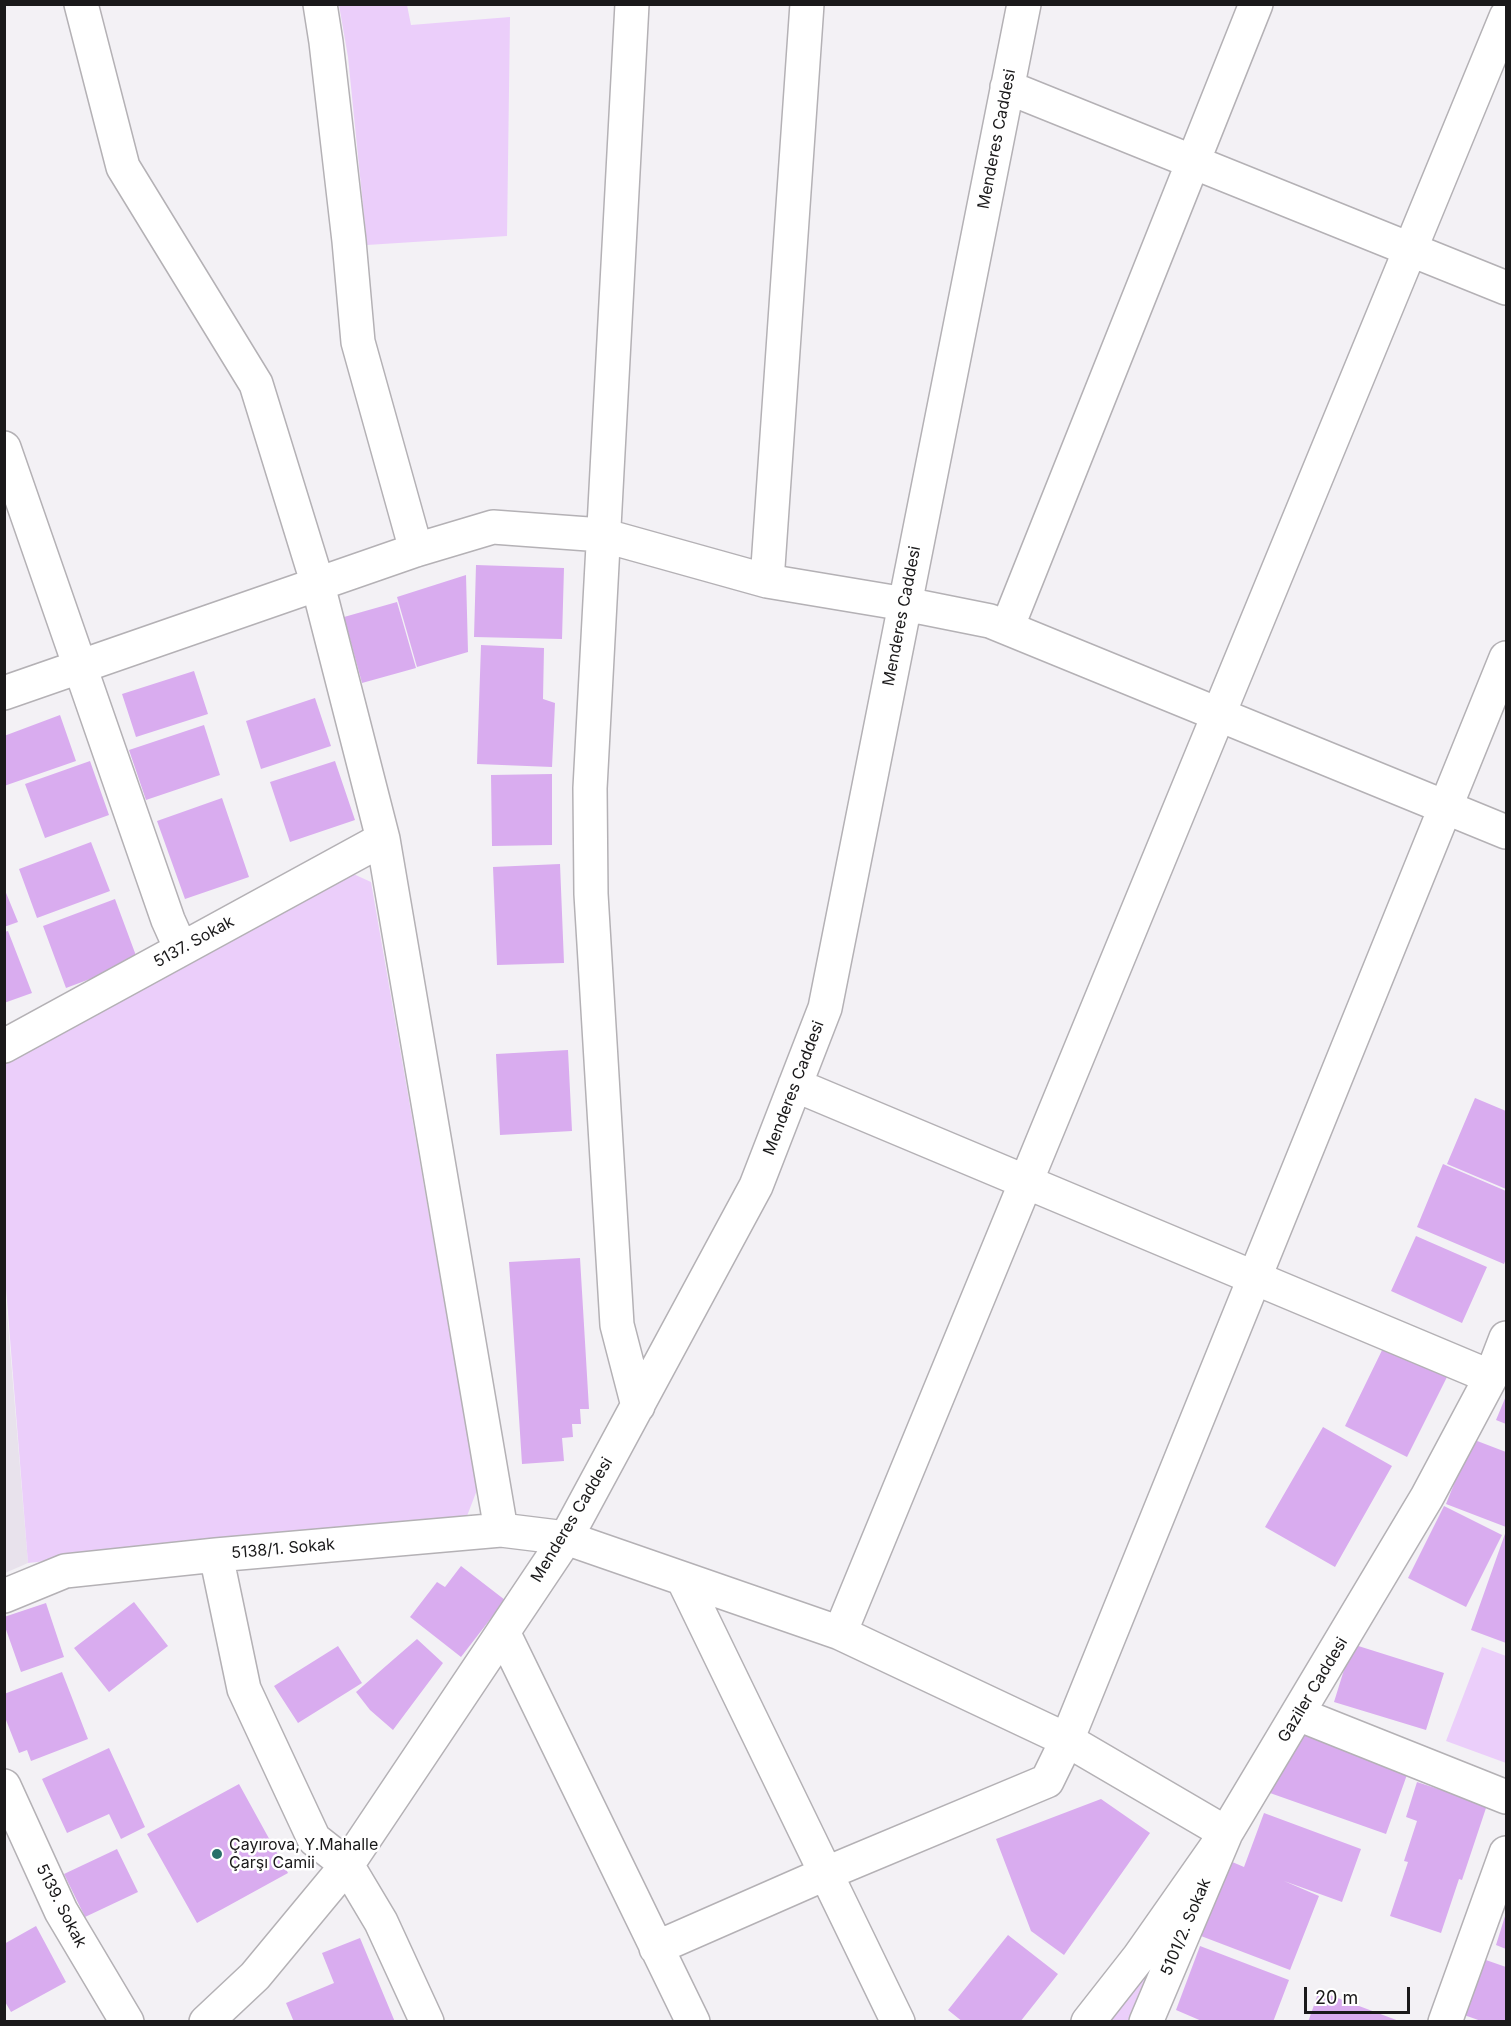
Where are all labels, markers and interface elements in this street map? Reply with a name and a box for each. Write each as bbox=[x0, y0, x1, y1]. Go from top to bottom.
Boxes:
street label: Menderes Caddesi bbox=[974, 67, 1020, 211]
street label: Menderes Caddesi bbox=[879, 544, 925, 688]
street label: 5137. Sokak bbox=[151, 912, 237, 972]
street label: Menderes Caddesi bbox=[760, 1018, 828, 1158]
street label: Menderes Caddesi bbox=[527, 1454, 617, 1586]
street label: 5138/1. Sokak bbox=[230, 1535, 336, 1563]
street label: Gaziler Caddesi bbox=[1274, 1634, 1352, 1746]
place label: Çayırova, Y.Mahalle Çarşı Camii bbox=[229, 1835, 378, 1873]
marker: Çayırova, Y.Mahalle Çarşı Camii bbox=[210, 1847, 224, 1861]
street label: 5139. Sokak bbox=[32, 1861, 90, 1951]
street label: 5101/2. Sokak bbox=[1157, 1875, 1215, 1979]
scale bar bbox=[1307, 1975, 1414, 2013]
text: 20 m bbox=[1315, 1987, 1358, 2008]

